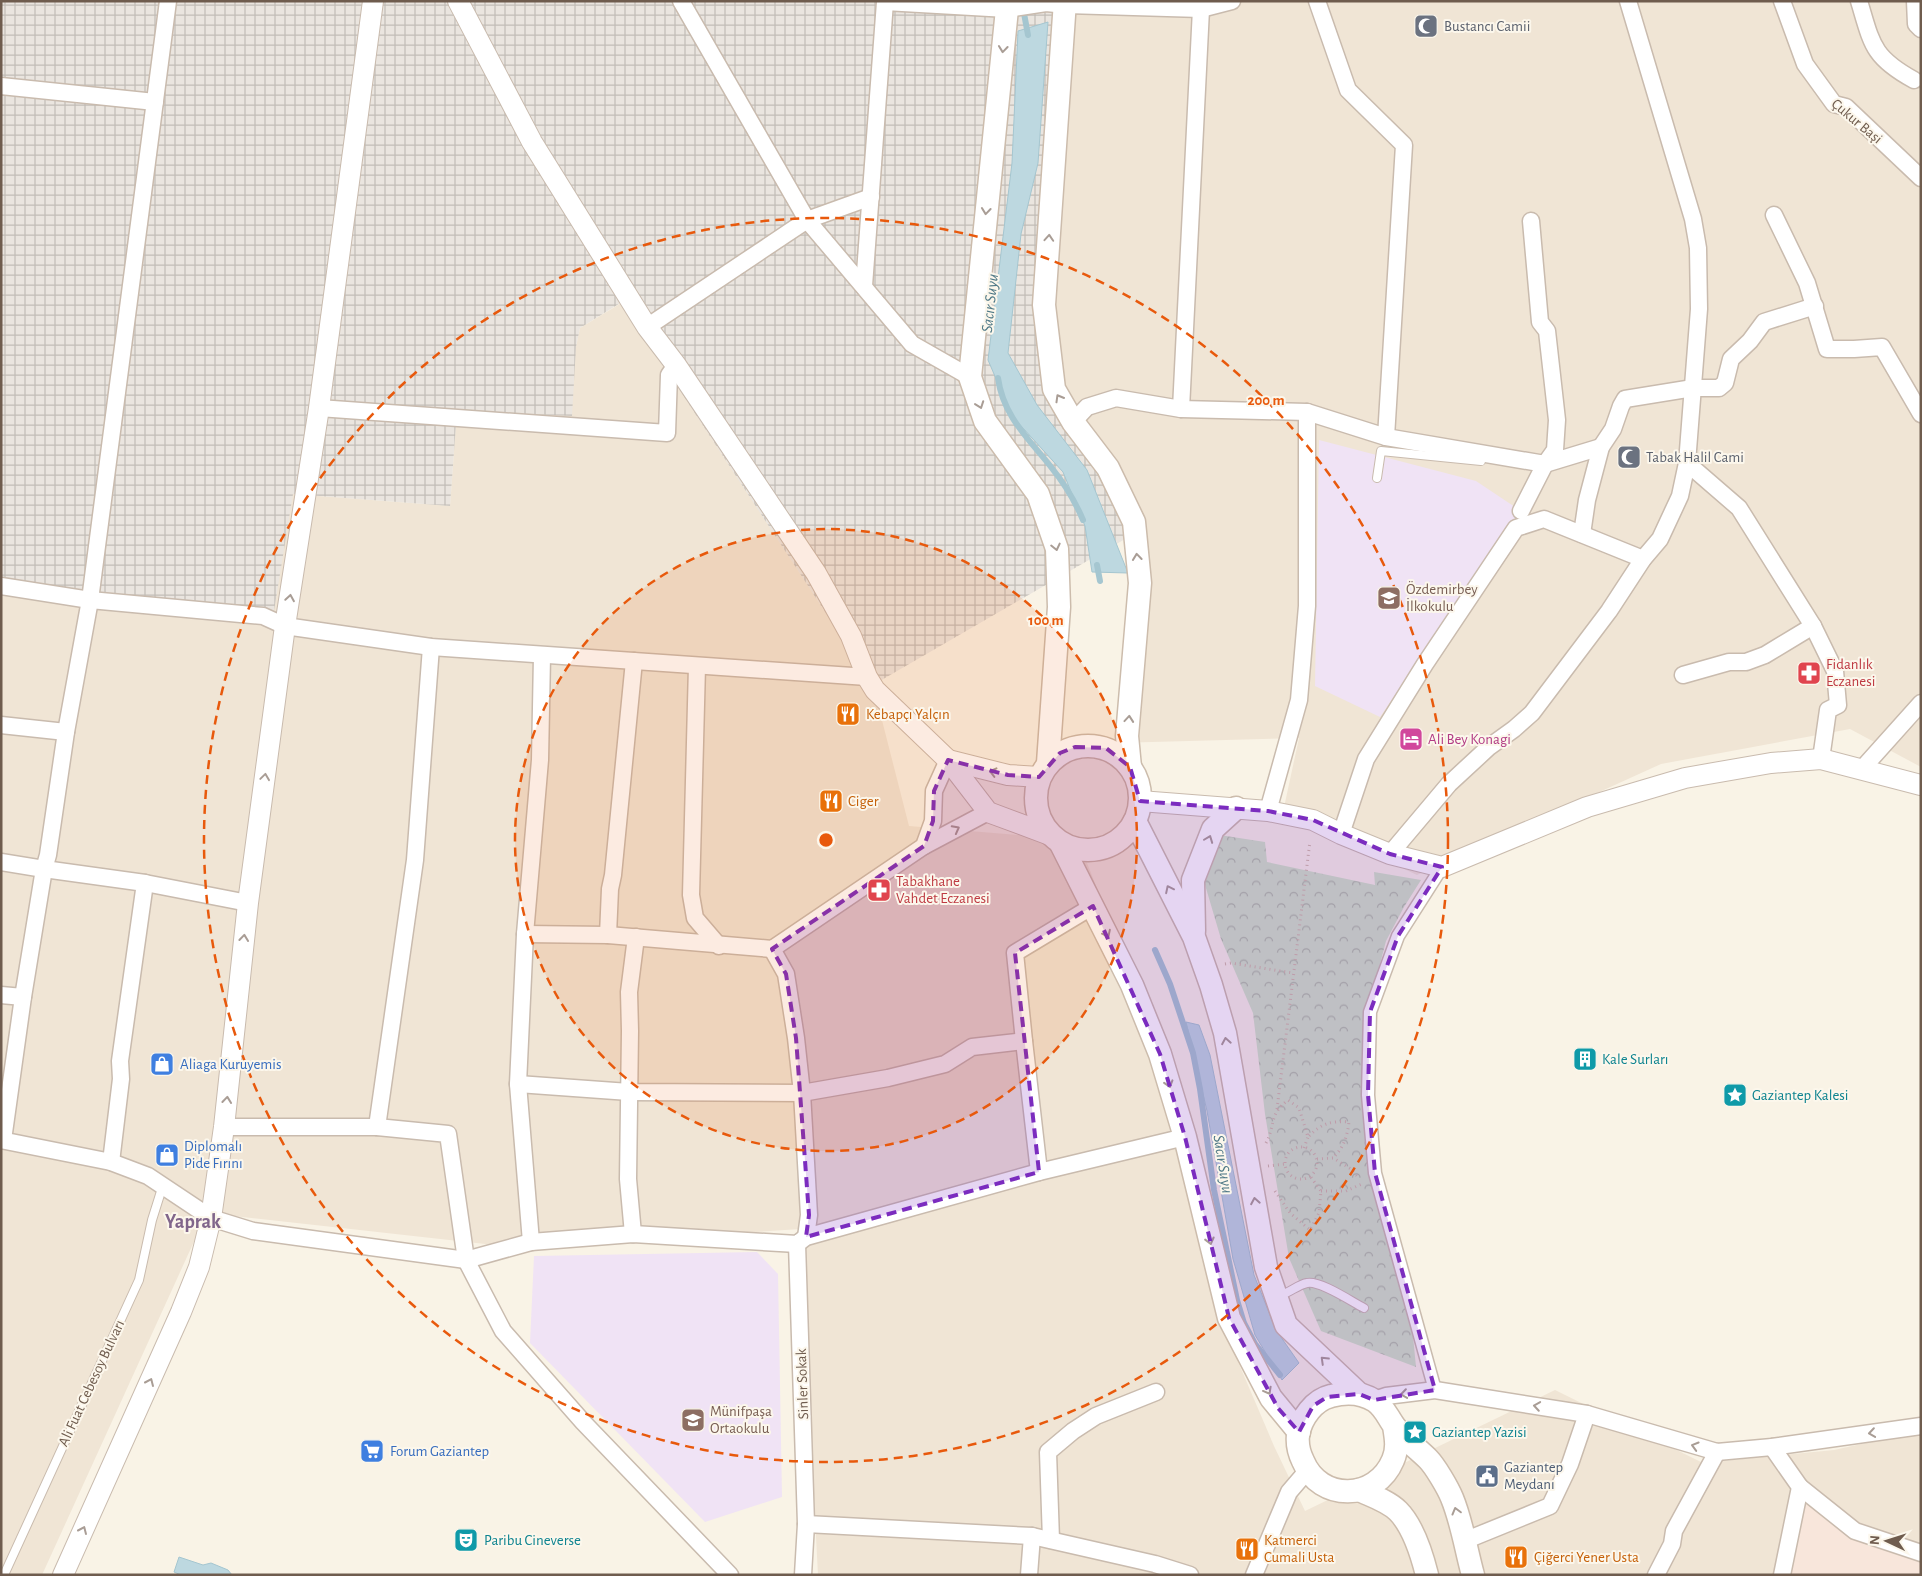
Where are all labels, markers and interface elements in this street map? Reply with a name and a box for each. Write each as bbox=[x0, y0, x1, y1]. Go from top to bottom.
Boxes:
mosque icon: Bustancı Camii bbox=[1413, 13, 1439, 39]
place label: Bustancı Camii bbox=[1444, 19, 1530, 34]
one-way arrow bbox=[998, 45, 1009, 53]
street label: Çukur Başi bbox=[1828, 96, 1885, 147]
one-way arrow bbox=[981, 207, 992, 215]
one-way arrow bbox=[1043, 234, 1054, 242]
water label: Sacır Suyu bbox=[979, 273, 1001, 333]
text: 200 m bbox=[1247, 393, 1285, 408]
one-way arrow bbox=[1055, 395, 1065, 404]
one-way arrow bbox=[974, 401, 984, 409]
mosque icon: Tabak Halil Cami bbox=[1616, 444, 1642, 470]
place label: Tabak Halil Cami bbox=[1646, 450, 1744, 465]
one-way arrow bbox=[1050, 543, 1061, 552]
one-way arrow bbox=[1132, 552, 1143, 560]
place label: Özdemirbey İlkokulu bbox=[1406, 580, 1478, 614]
school or university icon: Özdemirbey İlkokulu bbox=[1376, 585, 1402, 611]
one-way arrow bbox=[284, 594, 294, 603]
text: 100 m bbox=[1028, 613, 1064, 628]
place label: Fidanlık Eczanesi bbox=[1826, 657, 1875, 689]
pharmacy icon: Fidanlık Eczanesi bbox=[1796, 660, 1822, 686]
restaurant icon: Kebapçı Yalçın bbox=[835, 701, 861, 727]
place label: Kebapçı Yalçın bbox=[866, 707, 950, 722]
one-way arrow bbox=[1123, 714, 1134, 722]
hotel icon: Ali Bey Konagi bbox=[1398, 726, 1424, 752]
place label: Ali Bey Konagi bbox=[1428, 732, 1511, 747]
one-way arrow bbox=[989, 767, 998, 778]
one-way arrow bbox=[259, 772, 270, 780]
restaurant icon: Ciger bbox=[818, 788, 844, 814]
place label: Ciger bbox=[848, 794, 879, 809]
one-way arrow bbox=[951, 825, 960, 835]
centre of rings bbox=[817, 831, 835, 849]
one-way arrow bbox=[1203, 835, 1213, 844]
place label: Tabakhane Vahdet Eczanesi bbox=[896, 874, 990, 906]
pharmacy icon: Tabakhane Vahdet Eczanesi bbox=[866, 877, 892, 903]
one-way arrow bbox=[1165, 885, 1175, 894]
one-way arrow bbox=[1101, 929, 1111, 938]
one-way arrow bbox=[238, 934, 249, 942]
one-way arrow bbox=[1221, 1036, 1231, 1045]
building icon: Kale Surları bbox=[1572, 1046, 1598, 1072]
shop icon: Aliaga Kuruyemis bbox=[149, 1051, 175, 1077]
place label: Kale Surları bbox=[1602, 1052, 1668, 1067]
place label: Aliaga Kuruyemis bbox=[180, 1057, 282, 1072]
one-way arrow bbox=[1164, 1079, 1174, 1087]
place icon: Gaziantep Kalesi bbox=[1722, 1082, 1748, 1108]
place label: Gaziantep Kalesi bbox=[1752, 1088, 1849, 1103]
one-way arrow bbox=[221, 1095, 232, 1103]
water label: Sacır Suyu bbox=[1210, 1134, 1236, 1195]
place label: Diplomalı Pide Fırını bbox=[184, 1139, 243, 1171]
shop icon: Diplomalı Pide Fırını bbox=[154, 1142, 180, 1168]
one-way arrow bbox=[1250, 1196, 1260, 1205]
district label: Yaprak bbox=[165, 1212, 221, 1232]
one-way arrow bbox=[1204, 1236, 1215, 1245]
street label: Ali Fuat Cebesoy Bulvarı bbox=[56, 1318, 127, 1449]
street label: Sinler Sokak bbox=[794, 1348, 811, 1420]
one-way arrow bbox=[1320, 1357, 1329, 1366]
one-way arrow bbox=[143, 1378, 154, 1387]
one-way arrow bbox=[1262, 1386, 1272, 1395]
one-way arrow bbox=[1400, 1388, 1408, 1399]
one-way arrow bbox=[1533, 1401, 1541, 1412]
place label: Münifpaşa Ortaokulu bbox=[710, 1404, 772, 1436]
school or university icon: Münifpaşa Ortaokulu bbox=[680, 1407, 706, 1433]
place icon: Gaziantep Yazisi bbox=[1402, 1419, 1428, 1445]
place label: Gaziantep Yazisi bbox=[1432, 1425, 1527, 1440]
one-way arrow bbox=[1868, 1427, 1876, 1438]
supermarket icon: Forum Gaziantep bbox=[359, 1438, 385, 1464]
one-way arrow bbox=[1691, 1441, 1699, 1451]
place label: Forum Gaziantep bbox=[390, 1444, 489, 1459]
place label: Gaziantep Meydanı bbox=[1504, 1460, 1563, 1492]
public building icon: Gaziantep Meydanı bbox=[1474, 1463, 1500, 1489]
one-way arrow bbox=[1451, 1507, 1461, 1515]
north arrow bbox=[1862, 1516, 1912, 1566]
one-way arrow bbox=[77, 1526, 88, 1535]
theatre icon: Paribu Cineverse bbox=[453, 1527, 479, 1553]
place label: Paribu Cineverse bbox=[484, 1533, 581, 1548]
place label: Katmerci Cumali Usta bbox=[1264, 1533, 1335, 1565]
text: N bbox=[1868, 1535, 1882, 1546]
restaurant icon: Katmerci Cumali Usta bbox=[1234, 1536, 1260, 1562]
restaurant icon: Çiğerci Yener Usta bbox=[1503, 1544, 1529, 1570]
place label: Çiğerci Yener Usta bbox=[1534, 1550, 1639, 1565]

